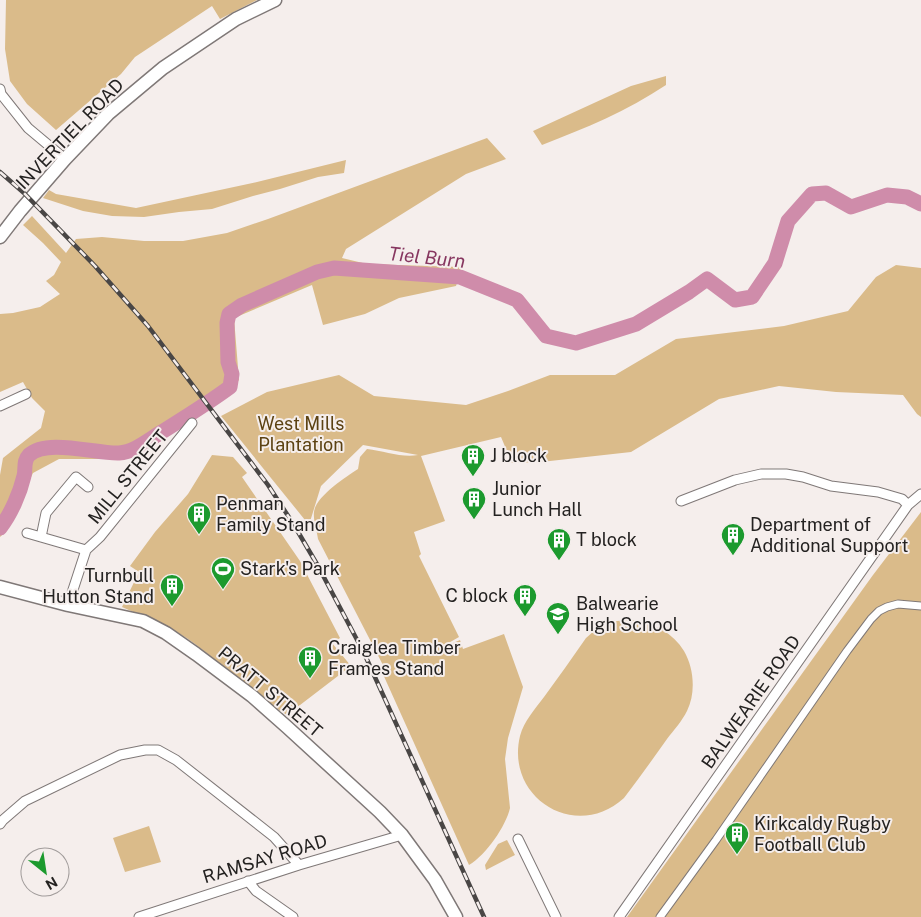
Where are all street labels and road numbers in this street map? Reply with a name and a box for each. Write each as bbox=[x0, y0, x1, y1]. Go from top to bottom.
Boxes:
street label: INVERTIEL ROAD bbox=[11, 74, 128, 193]
street label: MILL STREET bbox=[83, 425, 172, 528]
street label: BALWEARIE ROAD bbox=[697, 631, 804, 772]
street label: PRATT STREET bbox=[214, 642, 327, 741]
street label: RAMSAY ROAD bbox=[200, 830, 330, 887]

